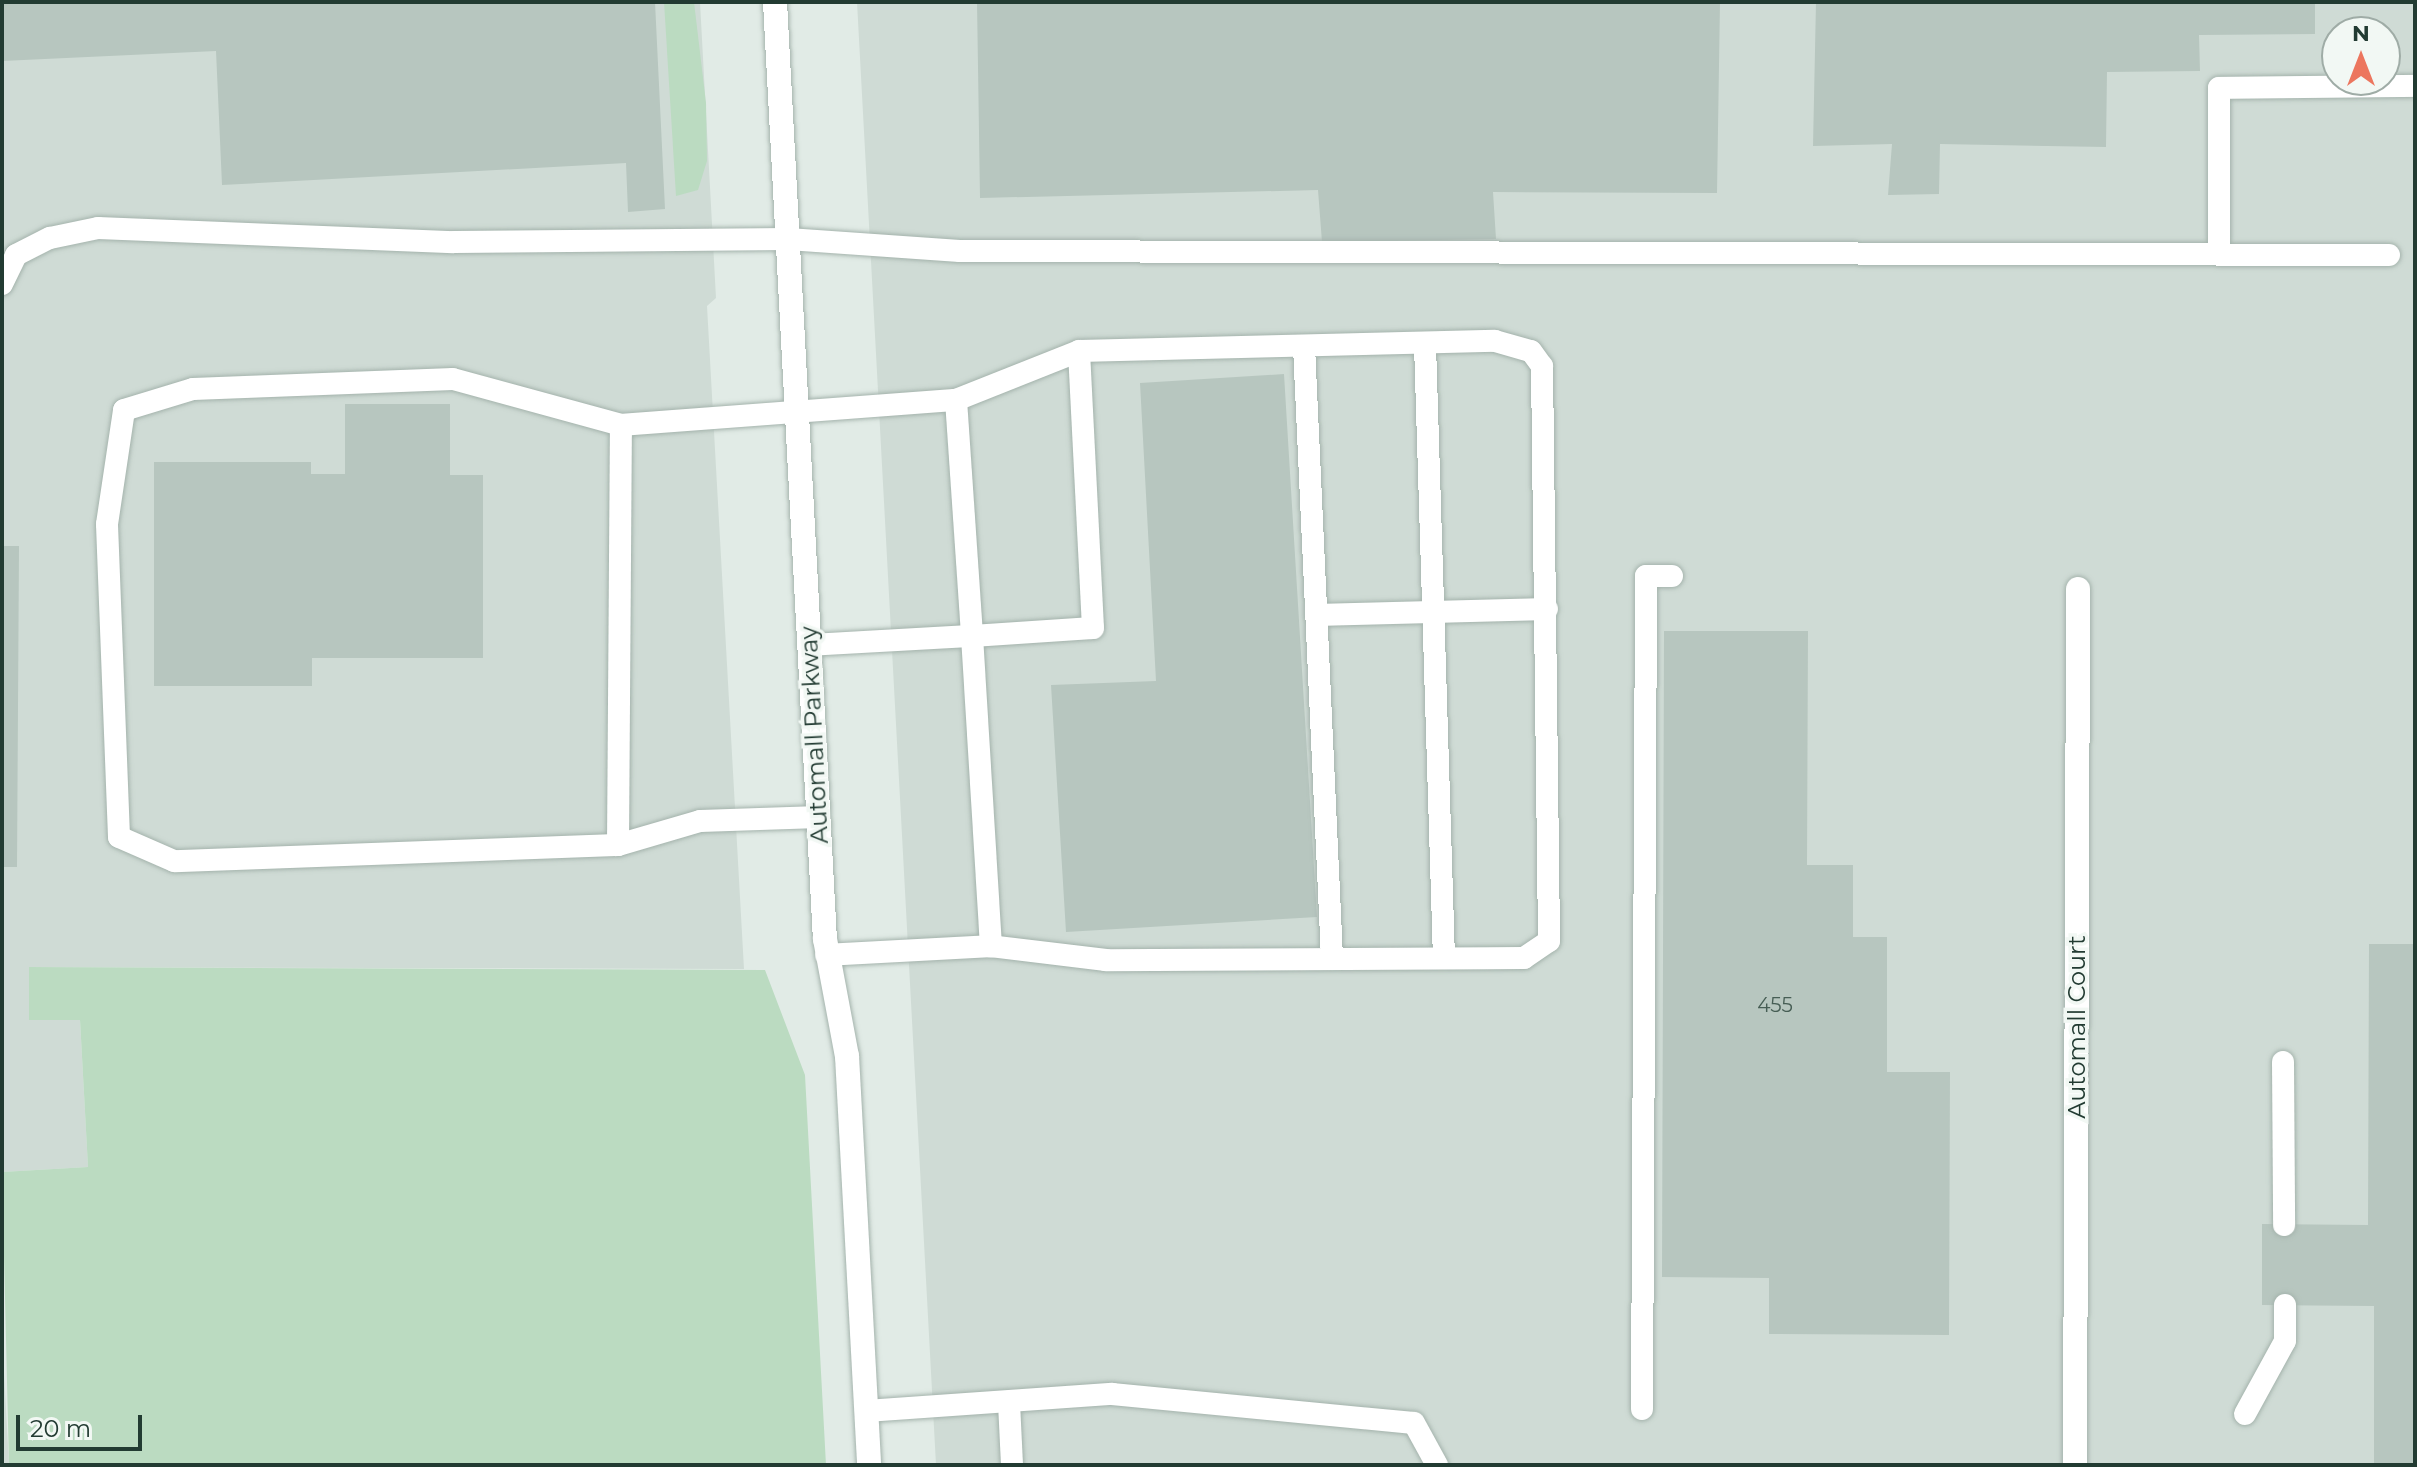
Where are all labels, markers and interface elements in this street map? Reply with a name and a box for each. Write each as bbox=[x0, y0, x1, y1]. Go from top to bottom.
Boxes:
north arrow bbox=[2321, 16, 2401, 96]
text: N bbox=[2352, 20, 2370, 47]
street label: Automall Parkway bbox=[794, 626, 834, 844]
street label: Automall Court bbox=[2063, 935, 2091, 1119]
house number: 455 bbox=[1757, 993, 1793, 1017]
scale bar bbox=[20, 1399, 146, 1449]
text: 20 m bbox=[30, 1414, 91, 1443]

